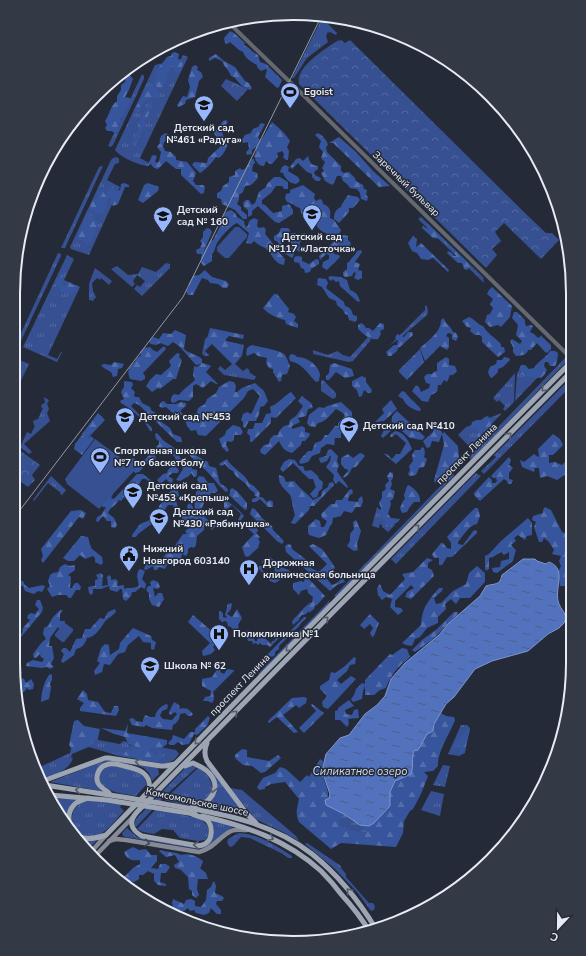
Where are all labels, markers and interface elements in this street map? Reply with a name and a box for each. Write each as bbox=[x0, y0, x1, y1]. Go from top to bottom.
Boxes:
sports icon: Egoist bbox=[279, 81, 301, 109]
place label: Egoist bbox=[304, 85, 333, 99]
school or university icon: Детский сад №461 «Радуга» bbox=[193, 94, 215, 122]
place label: Детский сад №461 «Радуга» bbox=[166, 121, 242, 147]
street label: Заречный бульвар bbox=[369, 148, 443, 220]
place label: Детский сад № 160 bbox=[177, 203, 228, 229]
school or university icon: Детский сад №117 «Ласточка» bbox=[301, 203, 323, 231]
school or university icon: Детский сад № 160 bbox=[152, 205, 174, 233]
place label: Детский сад №117 «Ласточка» bbox=[268, 230, 356, 256]
one-way arrow bbox=[542, 384, 549, 392]
school or university icon: Детский сад №453 bbox=[114, 406, 136, 434]
place label: Детский сад №453 bbox=[139, 410, 231, 424]
school or university icon: Детский сад №410 bbox=[338, 415, 360, 443]
place label: Детский сад №410 bbox=[363, 419, 455, 433]
street label: проспект Ленина bbox=[433, 420, 501, 488]
one-way arrow bbox=[504, 432, 512, 440]
place label: Спортивная школа №7 по баскетболу bbox=[114, 444, 207, 470]
sports icon: Спортивная школа №7 по баскетболу bbox=[89, 446, 111, 474]
place label: Детский сад №453 «Крепыш» bbox=[147, 479, 229, 505]
school or university icon: Детский сад №453 «Крепыш» bbox=[122, 481, 144, 509]
place label: Детский сад №430 «Рябинушка» bbox=[173, 505, 270, 531]
school or university icon: Детский сад №430 «Рябинушка» bbox=[148, 507, 170, 535]
one-way arrow bbox=[412, 524, 420, 532]
place label: Нижний Новгород 603140 bbox=[143, 542, 230, 568]
public building icon: Нижний Новгород 603140 bbox=[118, 544, 140, 572]
place label: Дорожная клиническая больница bbox=[263, 556, 376, 582]
hospital icon: Дорожная клиническая больница bbox=[238, 558, 260, 586]
one-way arrow bbox=[321, 616, 329, 624]
hospital icon: Поликлиника №1 bbox=[208, 623, 230, 651]
place label: Поликлиника №1 bbox=[233, 627, 319, 641]
one-way arrow bbox=[285, 644, 293, 652]
street label: проспект Ленина bbox=[207, 651, 273, 719]
school or university icon: Школа № 62 bbox=[139, 655, 161, 683]
place label: Школа № 62 bbox=[164, 659, 226, 673]
one-way arrow bbox=[230, 710, 238, 718]
one-way arrow bbox=[194, 737, 202, 745]
one-way arrow bbox=[134, 758, 141, 767]
water label: Силикатное озеро bbox=[312, 764, 408, 779]
street label: Комсомольское шоссе bbox=[144, 784, 250, 820]
one-way arrow bbox=[75, 786, 81, 795]
one-way arrow bbox=[209, 786, 218, 793]
one-way arrow bbox=[267, 833, 275, 841]
one-way arrow bbox=[144, 839, 150, 847]
one-way arrow bbox=[193, 841, 199, 849]
one-way arrow bbox=[346, 888, 353, 896]
north arrow bbox=[538, 908, 578, 948]
text: С bbox=[548, 928, 561, 945]

